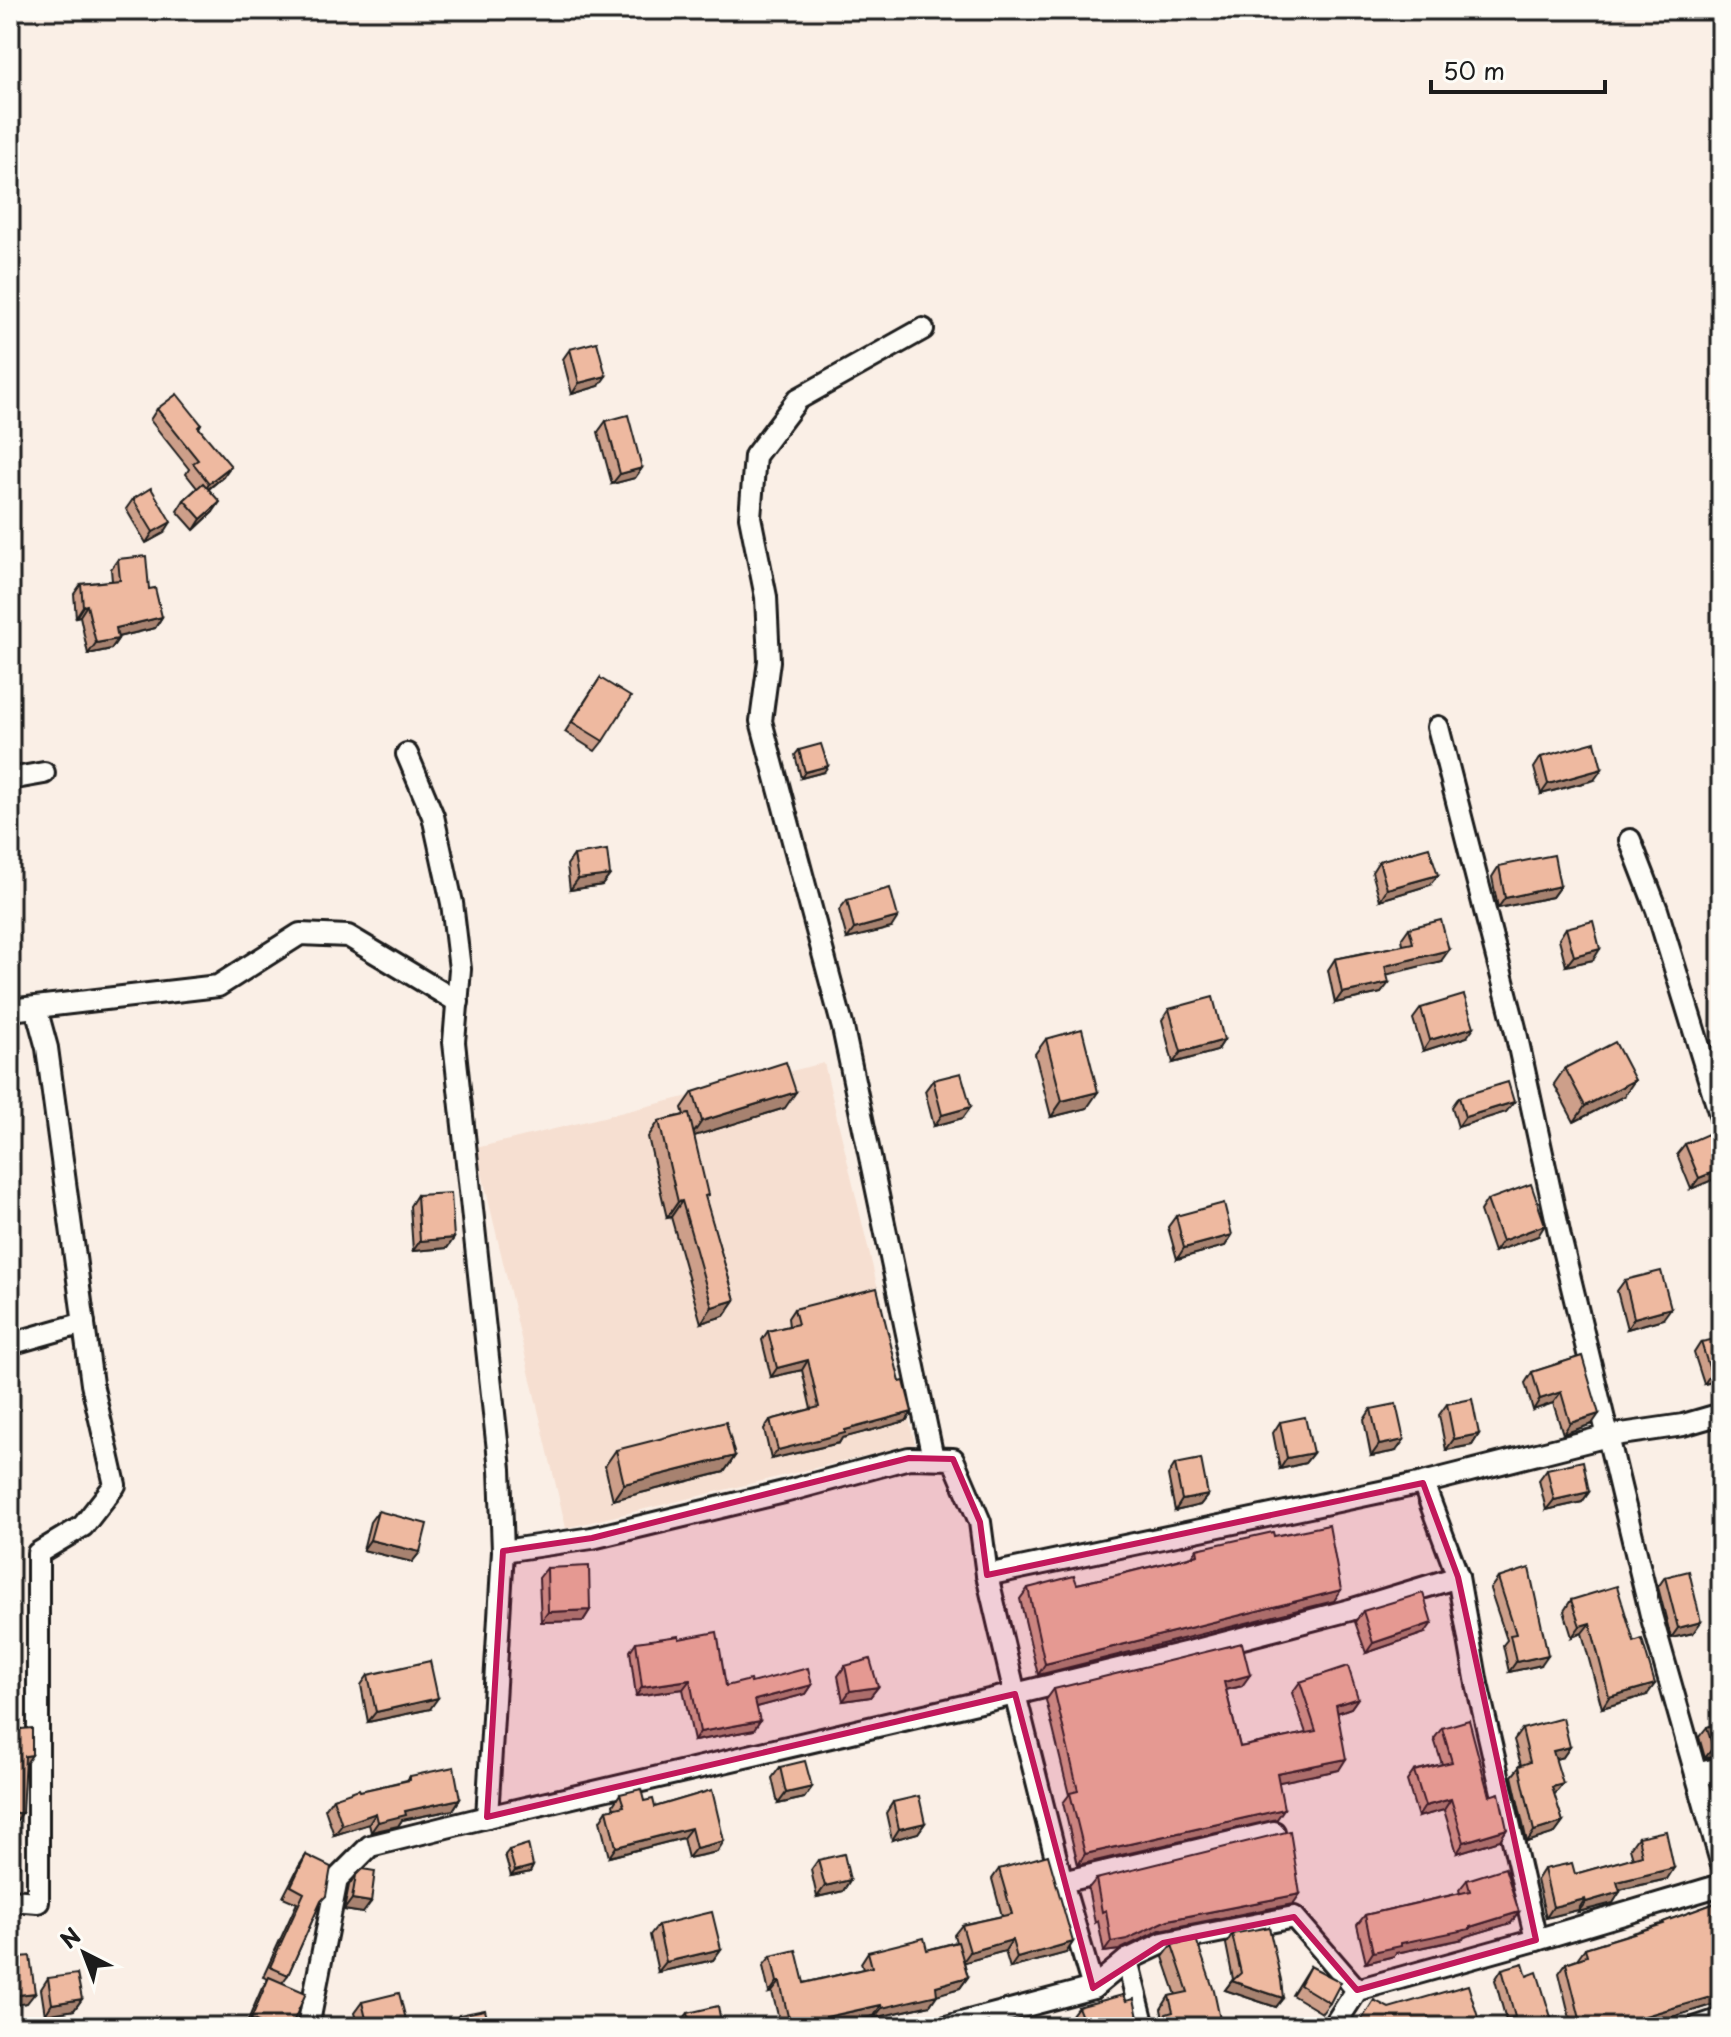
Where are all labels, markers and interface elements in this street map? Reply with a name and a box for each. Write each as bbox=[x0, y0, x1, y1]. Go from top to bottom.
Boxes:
scale bar bbox=[1431, 44, 1605, 94]
text: 50 m bbox=[1443, 52, 1505, 88]
north arrow bbox=[44, 1913, 124, 1993]
text: N bbox=[52, 1919, 87, 1955]

